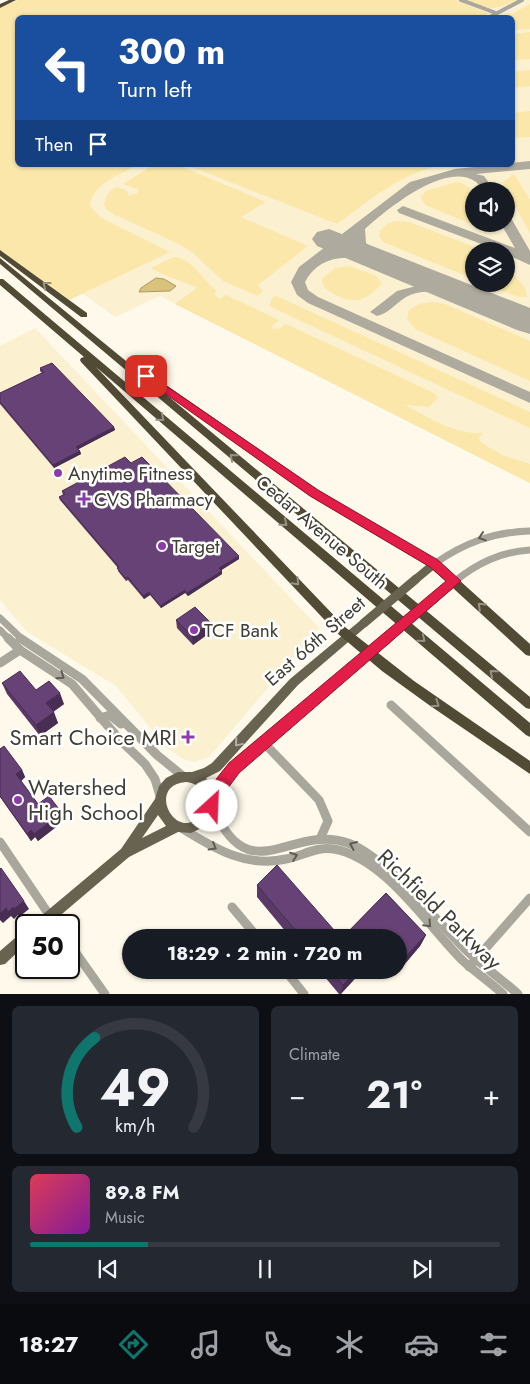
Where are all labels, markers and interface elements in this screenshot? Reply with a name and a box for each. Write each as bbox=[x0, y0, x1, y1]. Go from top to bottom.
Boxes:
text: 300 m bbox=[118, 27, 225, 77]
icon: left bbox=[35, 35, 100, 100]
text: Turn left bbox=[118, 73, 192, 105]
icon: arrive bbox=[84, 130, 112, 158]
text: Then bbox=[35, 131, 74, 158]
map controls bbox=[465, 182, 515, 292]
button: sound bbox=[465, 182, 515, 232]
button: layers bbox=[465, 242, 515, 292]
one-way arrow bbox=[43, 282, 52, 290]
pin bbox=[125, 355, 167, 397]
icon: arrive bbox=[132, 362, 160, 390]
one-way arrow bbox=[155, 412, 164, 421]
one-way arrow bbox=[230, 454, 239, 463]
place label: Anytime Fitness bbox=[68, 460, 193, 487]
marker: Anytime Fitness bbox=[52, 467, 64, 479]
street label: Cedar Avenue South bbox=[250, 469, 394, 595]
place label: CVS Pharmacy bbox=[94, 486, 213, 513]
marker: CVS Pharmacy bbox=[78, 493, 90, 505]
one-way arrow bbox=[279, 517, 288, 526]
one-way arrow bbox=[478, 531, 487, 541]
place label: Target bbox=[172, 533, 220, 560]
marker: Target bbox=[156, 540, 168, 552]
one-way arrow bbox=[290, 576, 299, 585]
street label: East 66th Street bbox=[259, 590, 371, 692]
one-way arrow bbox=[478, 603, 487, 612]
place label: TCF Bank bbox=[204, 617, 279, 644]
marker: TCF Bank bbox=[188, 624, 200, 636]
one-way arrow bbox=[416, 633, 425, 642]
one-way arrow bbox=[55, 670, 65, 679]
one-way arrow bbox=[489, 670, 498, 679]
one-way arrow bbox=[430, 698, 440, 707]
place label: Smart Choice MRI bbox=[9, 721, 177, 753]
marker: Smart Choice MRI bbox=[181, 730, 195, 744]
one-way arrow bbox=[234, 737, 243, 746]
place label: Watershed High School bbox=[28, 771, 143, 828]
position arrow bbox=[185, 779, 237, 831]
marker: Watershed High School bbox=[12, 794, 24, 806]
one-way arrow bbox=[208, 841, 217, 851]
one-way arrow bbox=[349, 841, 358, 851]
street label: Richfield Parkway bbox=[371, 841, 510, 977]
one-way arrow bbox=[290, 852, 298, 862]
speed limit sign: 50 bbox=[15, 914, 80, 979]
one-way arrow bbox=[422, 918, 431, 927]
text: 18:29 · 2 min · 720 m bbox=[167, 940, 362, 967]
text: Climate bbox=[289, 1043, 340, 1066]
text: 49 bbox=[100, 1050, 171, 1126]
text: 21° bbox=[366, 1067, 422, 1122]
text: − bbox=[289, 1075, 306, 1116]
text: + bbox=[483, 1075, 500, 1116]
text: km/h bbox=[115, 1113, 156, 1139]
text: 89.8 FM bbox=[105, 1179, 179, 1206]
text: Music bbox=[105, 1206, 145, 1229]
icon: previous bbox=[94, 1255, 122, 1283]
icon: pause bbox=[251, 1255, 279, 1283]
icon: next bbox=[408, 1255, 436, 1283]
icon: directions bbox=[116, 1327, 151, 1362]
icon: music bbox=[188, 1327, 223, 1362]
icon: phone bbox=[260, 1327, 295, 1362]
icon: climate bbox=[332, 1327, 367, 1362]
icon: car bbox=[404, 1327, 439, 1362]
icon: filters bbox=[476, 1327, 511, 1362]
text: 18:27 bbox=[19, 1328, 78, 1360]

